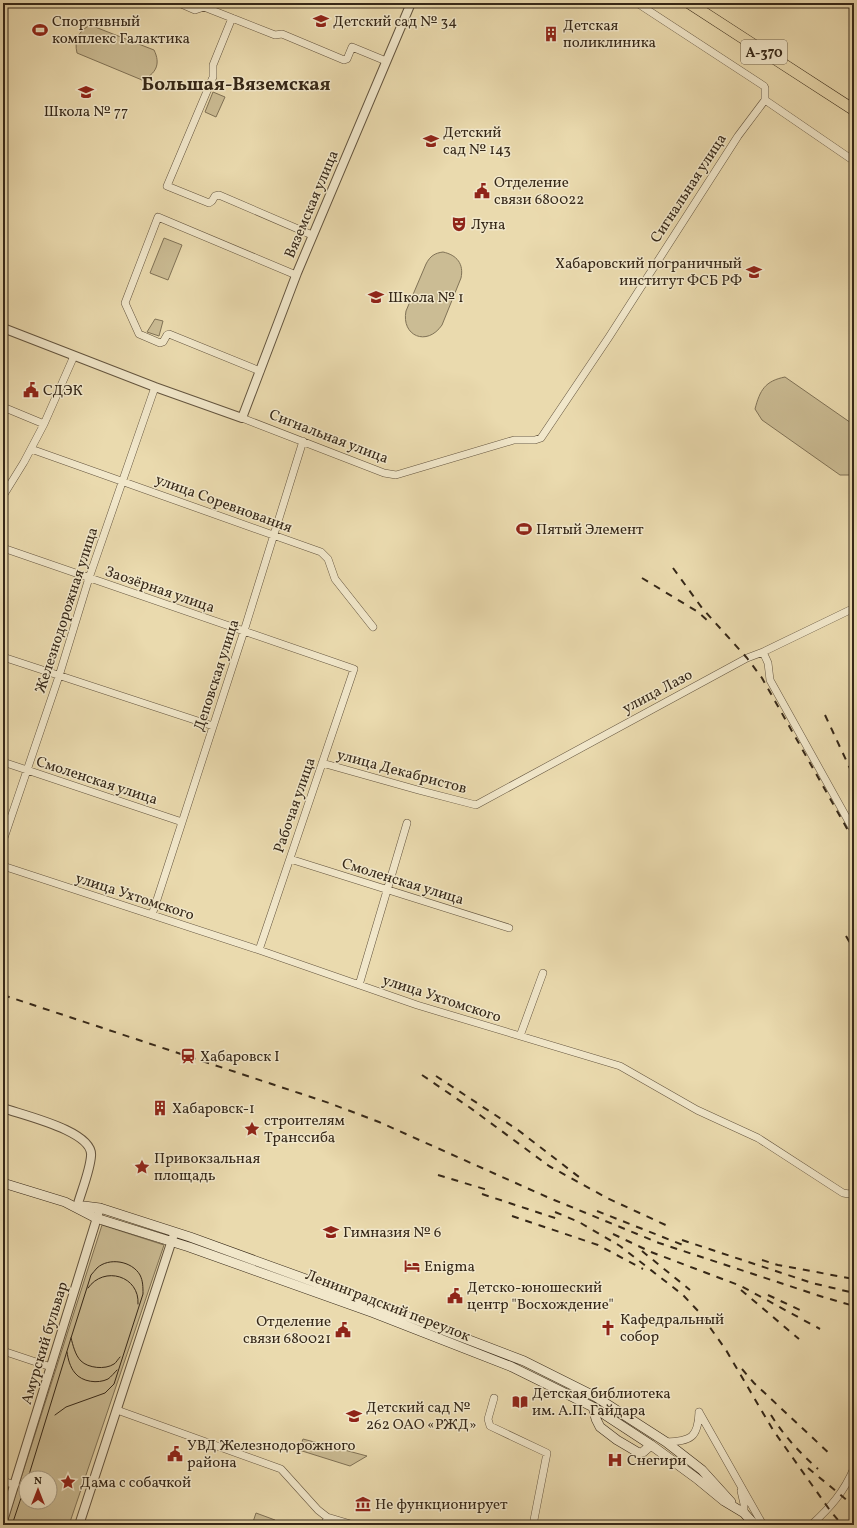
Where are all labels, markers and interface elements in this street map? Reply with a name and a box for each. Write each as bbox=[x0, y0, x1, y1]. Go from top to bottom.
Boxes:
place label: Спортивный комплекс Галактика bbox=[52, 12, 190, 50]
school or university icon: Детский сад № 34 bbox=[312, 12, 330, 30]
place label: Детский сад № 34 bbox=[333, 12, 457, 33]
place label: Детская поликлиника bbox=[563, 16, 656, 54]
sports icon: Спортивный комплекс Галактика bbox=[31, 21, 49, 39]
building icon: Детская поликлиника bbox=[542, 25, 560, 43]
road number: А-370 bbox=[741, 40, 787, 64]
district label: Большая-Вяземская bbox=[142, 72, 331, 98]
school or university icon: Школа № 77 bbox=[77, 83, 95, 101]
place label: Школа № 77 bbox=[44, 102, 128, 123]
place label: Детский сад № 143 bbox=[443, 123, 511, 161]
street label: Сигнальная улица bbox=[646, 130, 732, 247]
school or university icon: Детский сад № 143 bbox=[422, 132, 440, 150]
street label: Вяземская улица bbox=[280, 147, 345, 262]
place label: Отделение связи 680022 bbox=[494, 173, 584, 211]
public building icon: Отделение связи 680022 bbox=[473, 182, 491, 200]
theatre icon: Луна bbox=[450, 215, 468, 233]
place label: Луна bbox=[471, 215, 505, 236]
place label: Хабаровский пограничный институт ФСБ РФ bbox=[555, 254, 742, 292]
school or university icon: Хабаровский пограничный институт ФСБ РФ bbox=[745, 263, 763, 281]
school or university icon: Школа № 1 bbox=[367, 288, 385, 306]
place label: Школа № 1 bbox=[388, 288, 464, 309]
public building icon: СДЭК bbox=[22, 381, 40, 399]
place label: СДЭК bbox=[43, 381, 83, 402]
street label: Сигнальная улица bbox=[266, 405, 391, 470]
street label: улица Соревнования bbox=[152, 470, 295, 539]
sports icon: Пятый Элемент bbox=[515, 520, 533, 538]
place label: Пятый Элемент bbox=[536, 520, 644, 541]
street label: Железнодорожная улица bbox=[31, 525, 104, 696]
street label: Заозёрная улица bbox=[102, 562, 217, 619]
street label: Деповская улица bbox=[189, 617, 245, 734]
street label: улица Лазо bbox=[619, 665, 697, 720]
street label: улица Декабристов bbox=[334, 745, 469, 800]
street label: Смоленская улица bbox=[33, 752, 160, 811]
street label: Рабочая улица bbox=[269, 755, 322, 856]
street label: Смоленская улица bbox=[339, 854, 466, 911]
street label: улица Ухтомского bbox=[72, 868, 197, 927]
street label: улица Ухтомского bbox=[379, 970, 504, 1029]
station icon: Хабаровск I bbox=[179, 1047, 197, 1065]
place label: Хабаровск I bbox=[200, 1047, 280, 1068]
building icon: Хабаровск-1 bbox=[151, 1099, 169, 1117]
place label: Хабаровск-1 bbox=[172, 1099, 255, 1120]
place label: строителям Транссиба bbox=[264, 1111, 345, 1149]
place icon: строителям Транссиба bbox=[243, 1120, 261, 1138]
place label: Привокзальная площадь bbox=[154, 1149, 260, 1187]
place icon: Привокзальная площадь bbox=[133, 1158, 151, 1176]
school or university icon: Гимназия № 6 bbox=[322, 1223, 340, 1241]
place label: Гимназия № 6 bbox=[343, 1223, 441, 1244]
hotel icon: Enigma bbox=[403, 1257, 421, 1275]
place label: Enigma bbox=[424, 1257, 475, 1278]
street label: Ленинградский переулок bbox=[302, 1265, 473, 1348]
place label: Детско-юношеский центр "Восхождение" bbox=[467, 1278, 614, 1316]
street label: Амурский бульвар bbox=[17, 1279, 74, 1407]
public building icon: Детско-юношеский центр "Восхождение" bbox=[446, 1287, 464, 1305]
place label: Кафедральный собор bbox=[620, 1310, 724, 1348]
place label: Отделение связи 680021 bbox=[243, 1312, 331, 1350]
church icon: Кафедральный собор bbox=[599, 1319, 617, 1337]
public building icon: Отделение связи 680021 bbox=[334, 1321, 352, 1339]
place label: Детская библиотека им. А.П. Гайдара bbox=[532, 1384, 671, 1422]
library icon: Детская библиотека им. А.П. Гайдара bbox=[511, 1393, 529, 1411]
place label: Детский сад № 262 ОАО «РЖД» bbox=[366, 1398, 477, 1436]
school or university icon: Детский сад № 262 ОАО «РЖД» bbox=[345, 1407, 363, 1425]
place label: УВД Железнодорожного района bbox=[187, 1436, 356, 1474]
public building icon: УВД Железнодорожного района bbox=[166, 1445, 184, 1463]
hospital icon: Снегири bbox=[606, 1451, 624, 1469]
place label: Снегири bbox=[627, 1451, 686, 1472]
north arrow bbox=[18, 1470, 58, 1510]
place icon: Дама с собачкой bbox=[59, 1473, 77, 1491]
place label: Дама с собачкой bbox=[80, 1473, 191, 1494]
text: N bbox=[34, 1474, 42, 1489]
museum icon: Не функционирует bbox=[354, 1495, 372, 1513]
place label: Не функционирует bbox=[375, 1495, 508, 1516]

